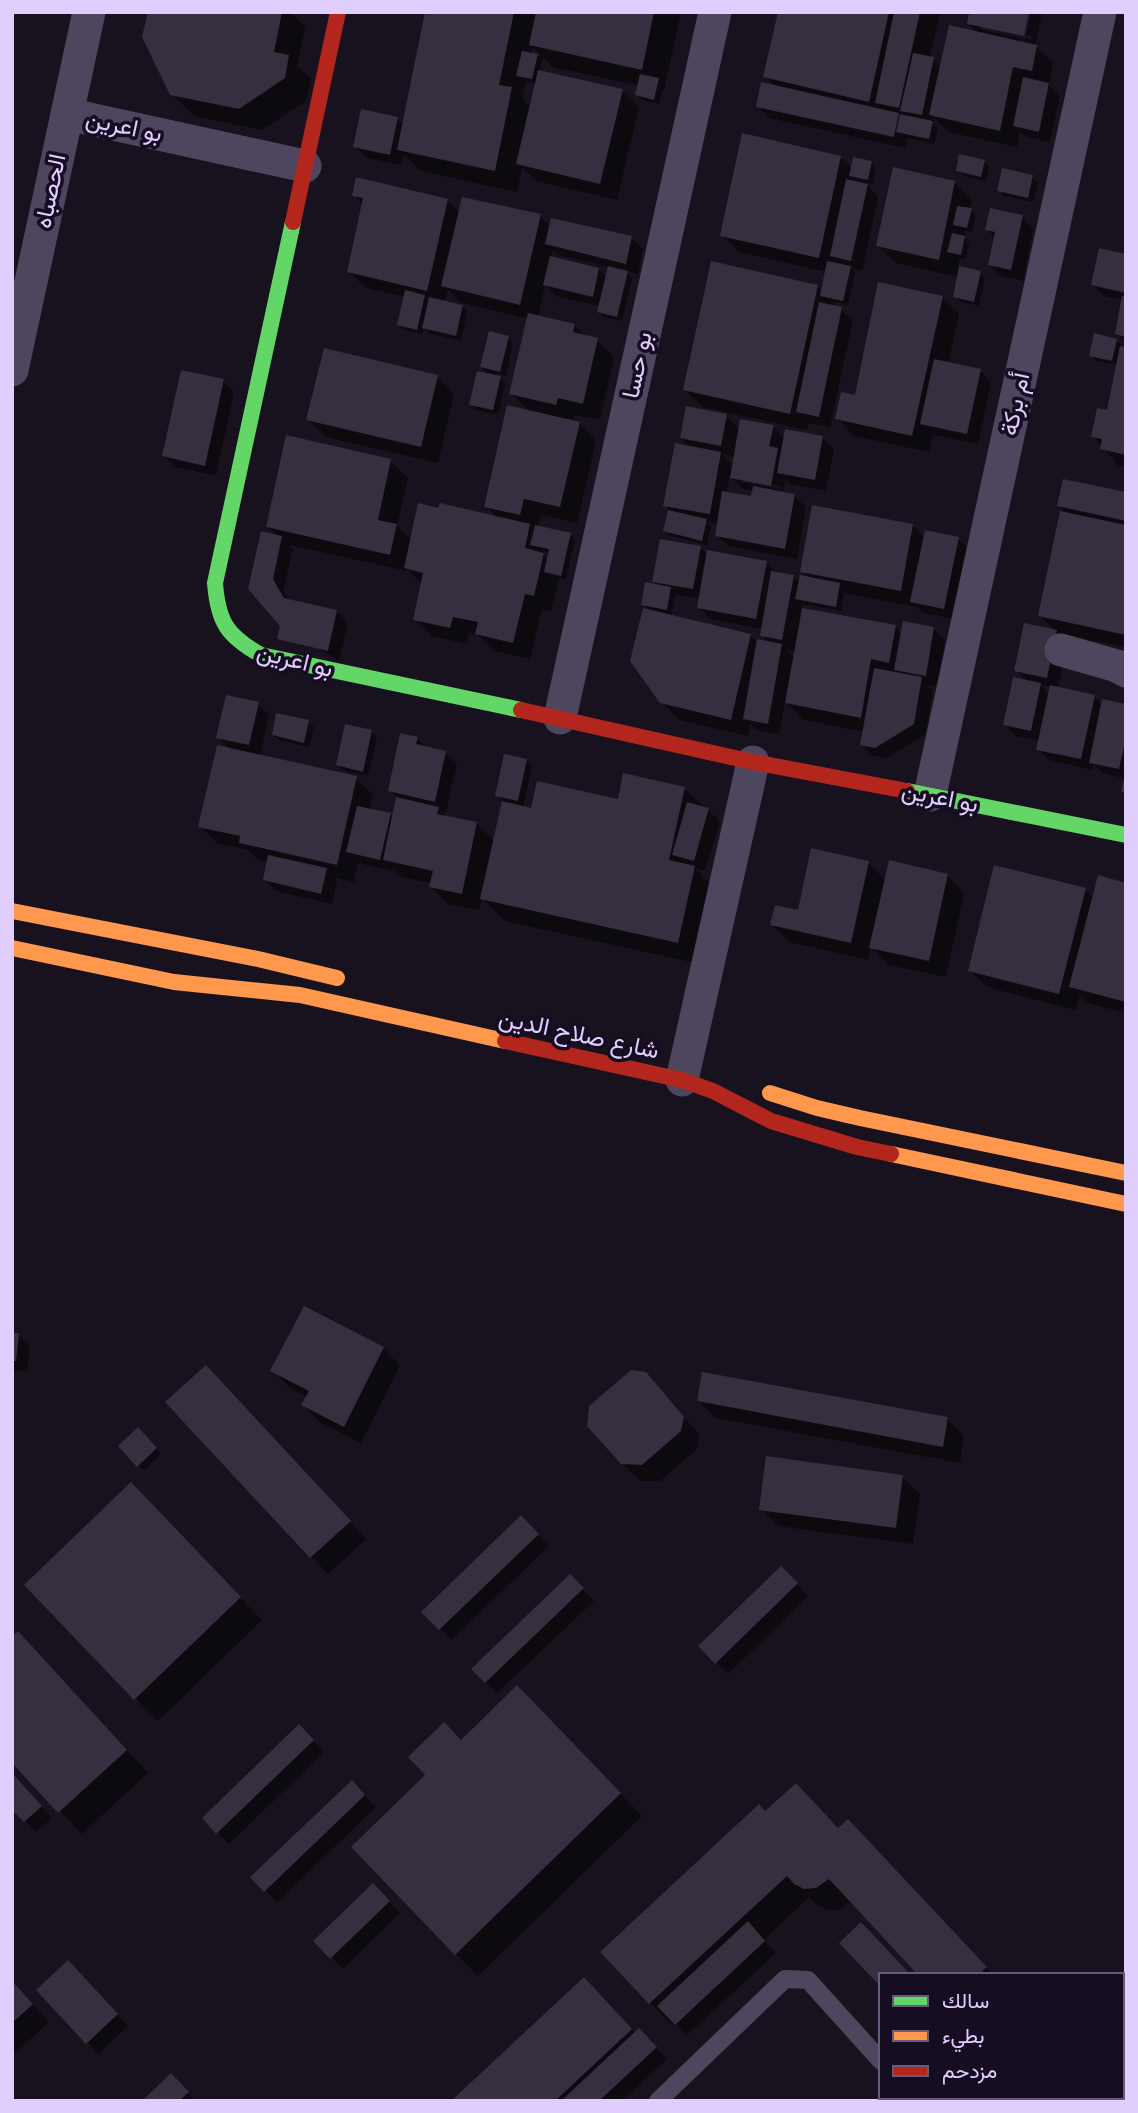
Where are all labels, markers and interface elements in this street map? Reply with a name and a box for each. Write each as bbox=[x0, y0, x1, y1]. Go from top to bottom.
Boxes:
street label: بو اعرين bbox=[83, 104, 165, 149]
street label: الحصباه bbox=[28, 151, 72, 231]
street label: بو حسا bbox=[616, 329, 659, 401]
street label: أم بركة bbox=[995, 370, 1037, 438]
street label: بو اعرين bbox=[254, 637, 336, 684]
street label: بو اعرين bbox=[899, 776, 981, 819]
street label: شارع صلاح الدين bbox=[496, 1003, 662, 1067]
legend bbox=[879, 1973, 1124, 2099]
text: سالك bbox=[942, 1989, 989, 2012]
text: بطيء bbox=[942, 2024, 985, 2053]
text: مزدحم bbox=[942, 2059, 997, 2085]

